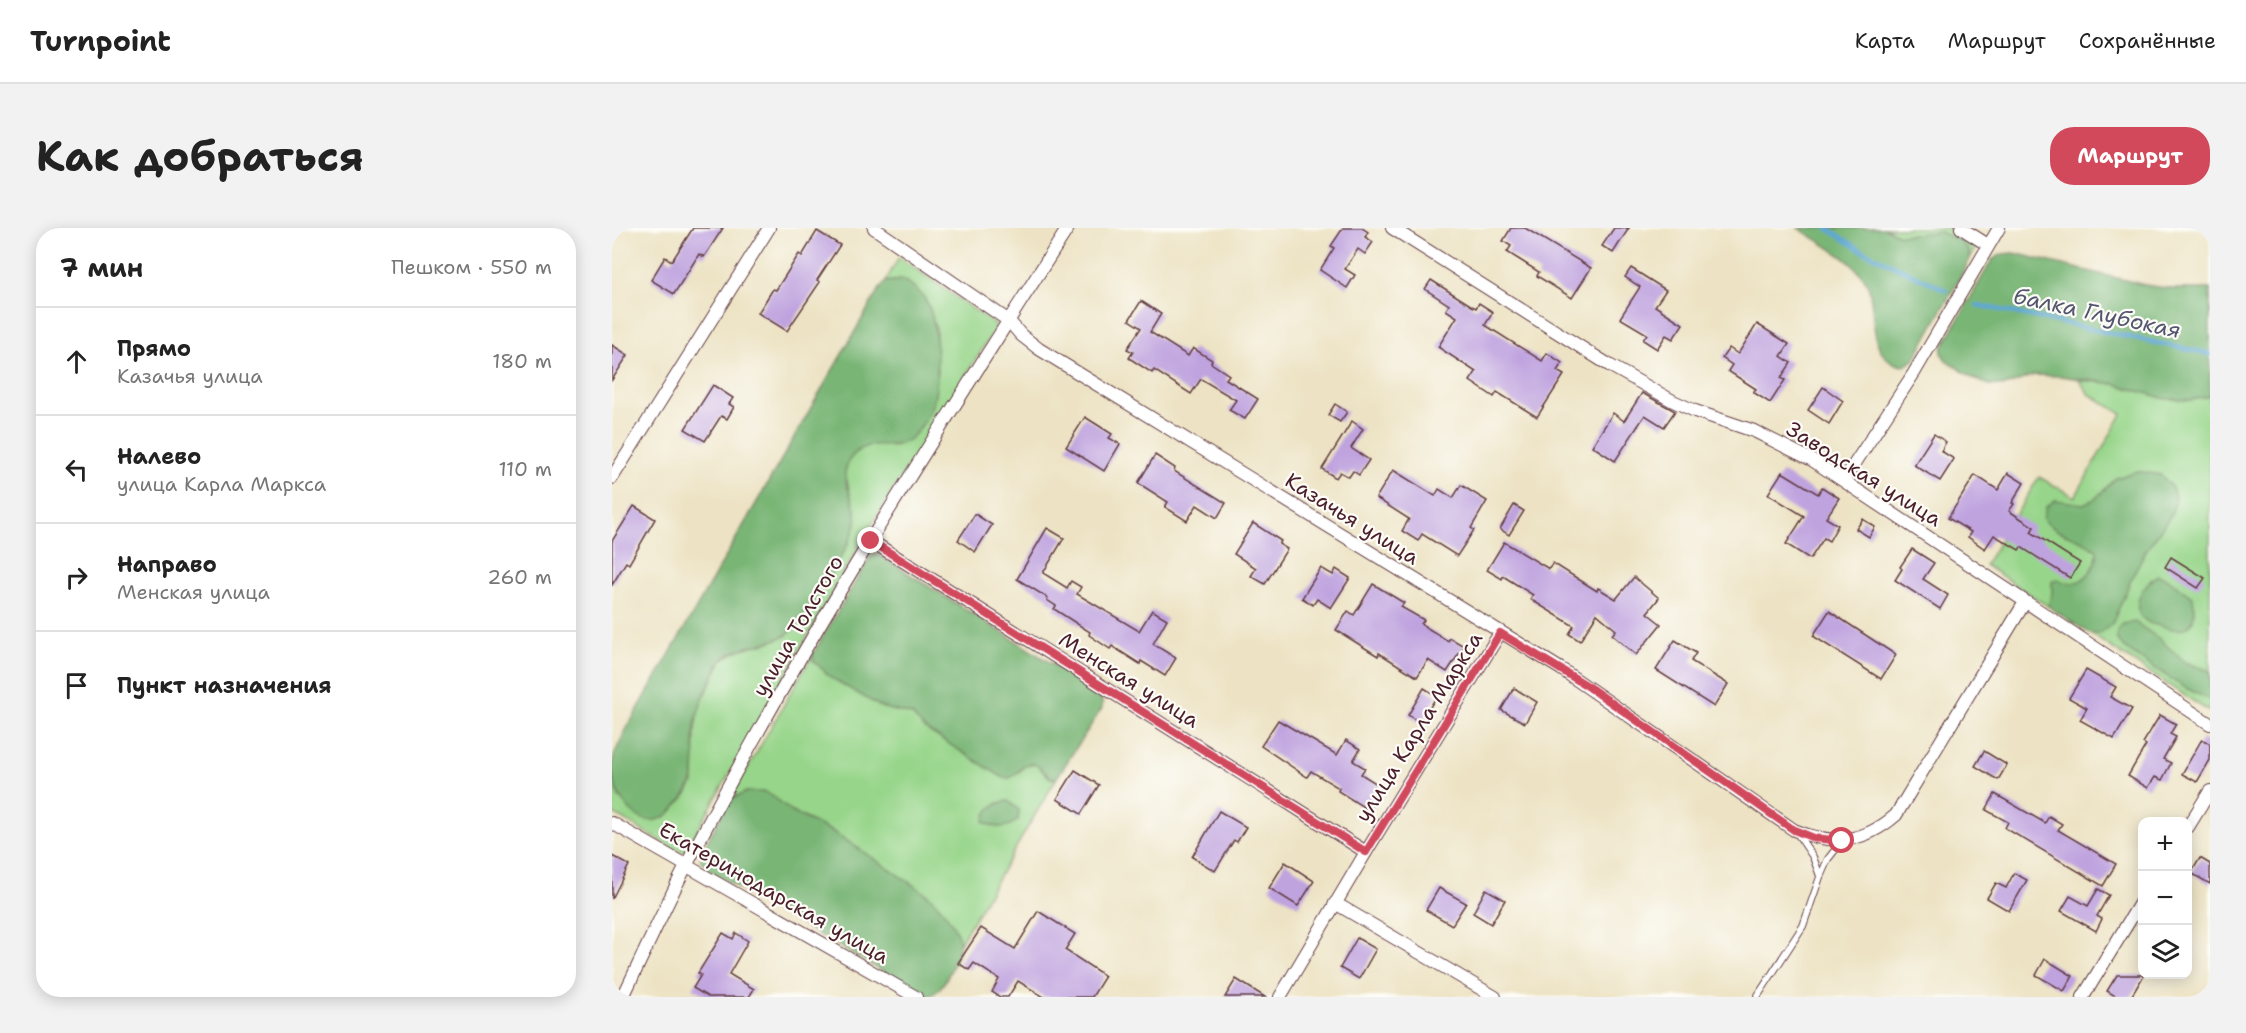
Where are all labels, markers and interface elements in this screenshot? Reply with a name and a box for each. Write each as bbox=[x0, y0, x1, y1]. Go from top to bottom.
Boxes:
text: Turnpoint bbox=[30, 22, 171, 60]
text: Карта bbox=[1855, 27, 1915, 55]
text: Маршрут bbox=[1948, 27, 2046, 55]
text: Сохранённые bbox=[2079, 27, 2216, 55]
button: Маршрут bbox=[2050, 127, 2210, 185]
text: Как добраться bbox=[36, 128, 364, 184]
text: 7 мин bbox=[60, 250, 143, 285]
text: Пешком · 550 m bbox=[391, 254, 552, 280]
water label: балка Глубокая bbox=[2011, 281, 2183, 345]
text: Прямо bbox=[117, 334, 191, 363]
icon: ahead bbox=[60, 345, 93, 378]
text: 180 m bbox=[492, 348, 552, 374]
text: Казачья улица bbox=[117, 363, 263, 389]
street label: Заводская улица bbox=[1781, 415, 1947, 533]
text: Налево bbox=[117, 442, 201, 471]
icon: left bbox=[60, 453, 93, 486]
text: 110 m bbox=[498, 456, 552, 482]
street label: Казачья улица bbox=[1280, 467, 1424, 571]
text: улица Карла Маркса bbox=[117, 471, 326, 497]
route end bbox=[857, 527, 883, 553]
text: Направо bbox=[117, 550, 217, 579]
street label: улица Толстого bbox=[746, 550, 850, 702]
icon: right bbox=[60, 561, 93, 594]
text: 260 m bbox=[487, 564, 552, 590]
text: Менская улица bbox=[117, 579, 270, 605]
street label: Менская улица bbox=[1053, 626, 1205, 734]
street label: улица Карла Маркса bbox=[1349, 626, 1489, 828]
icon: arrive bbox=[60, 669, 93, 702]
text: Пункт назначения bbox=[117, 671, 331, 700]
street label: Екатеринодарская улица bbox=[654, 816, 894, 970]
map controls bbox=[2138, 817, 2192, 979]
button: + bbox=[2138, 817, 2192, 871]
route start bbox=[1828, 827, 1854, 853]
button: − bbox=[2138, 871, 2192, 925]
button: layers bbox=[2138, 925, 2192, 979]

